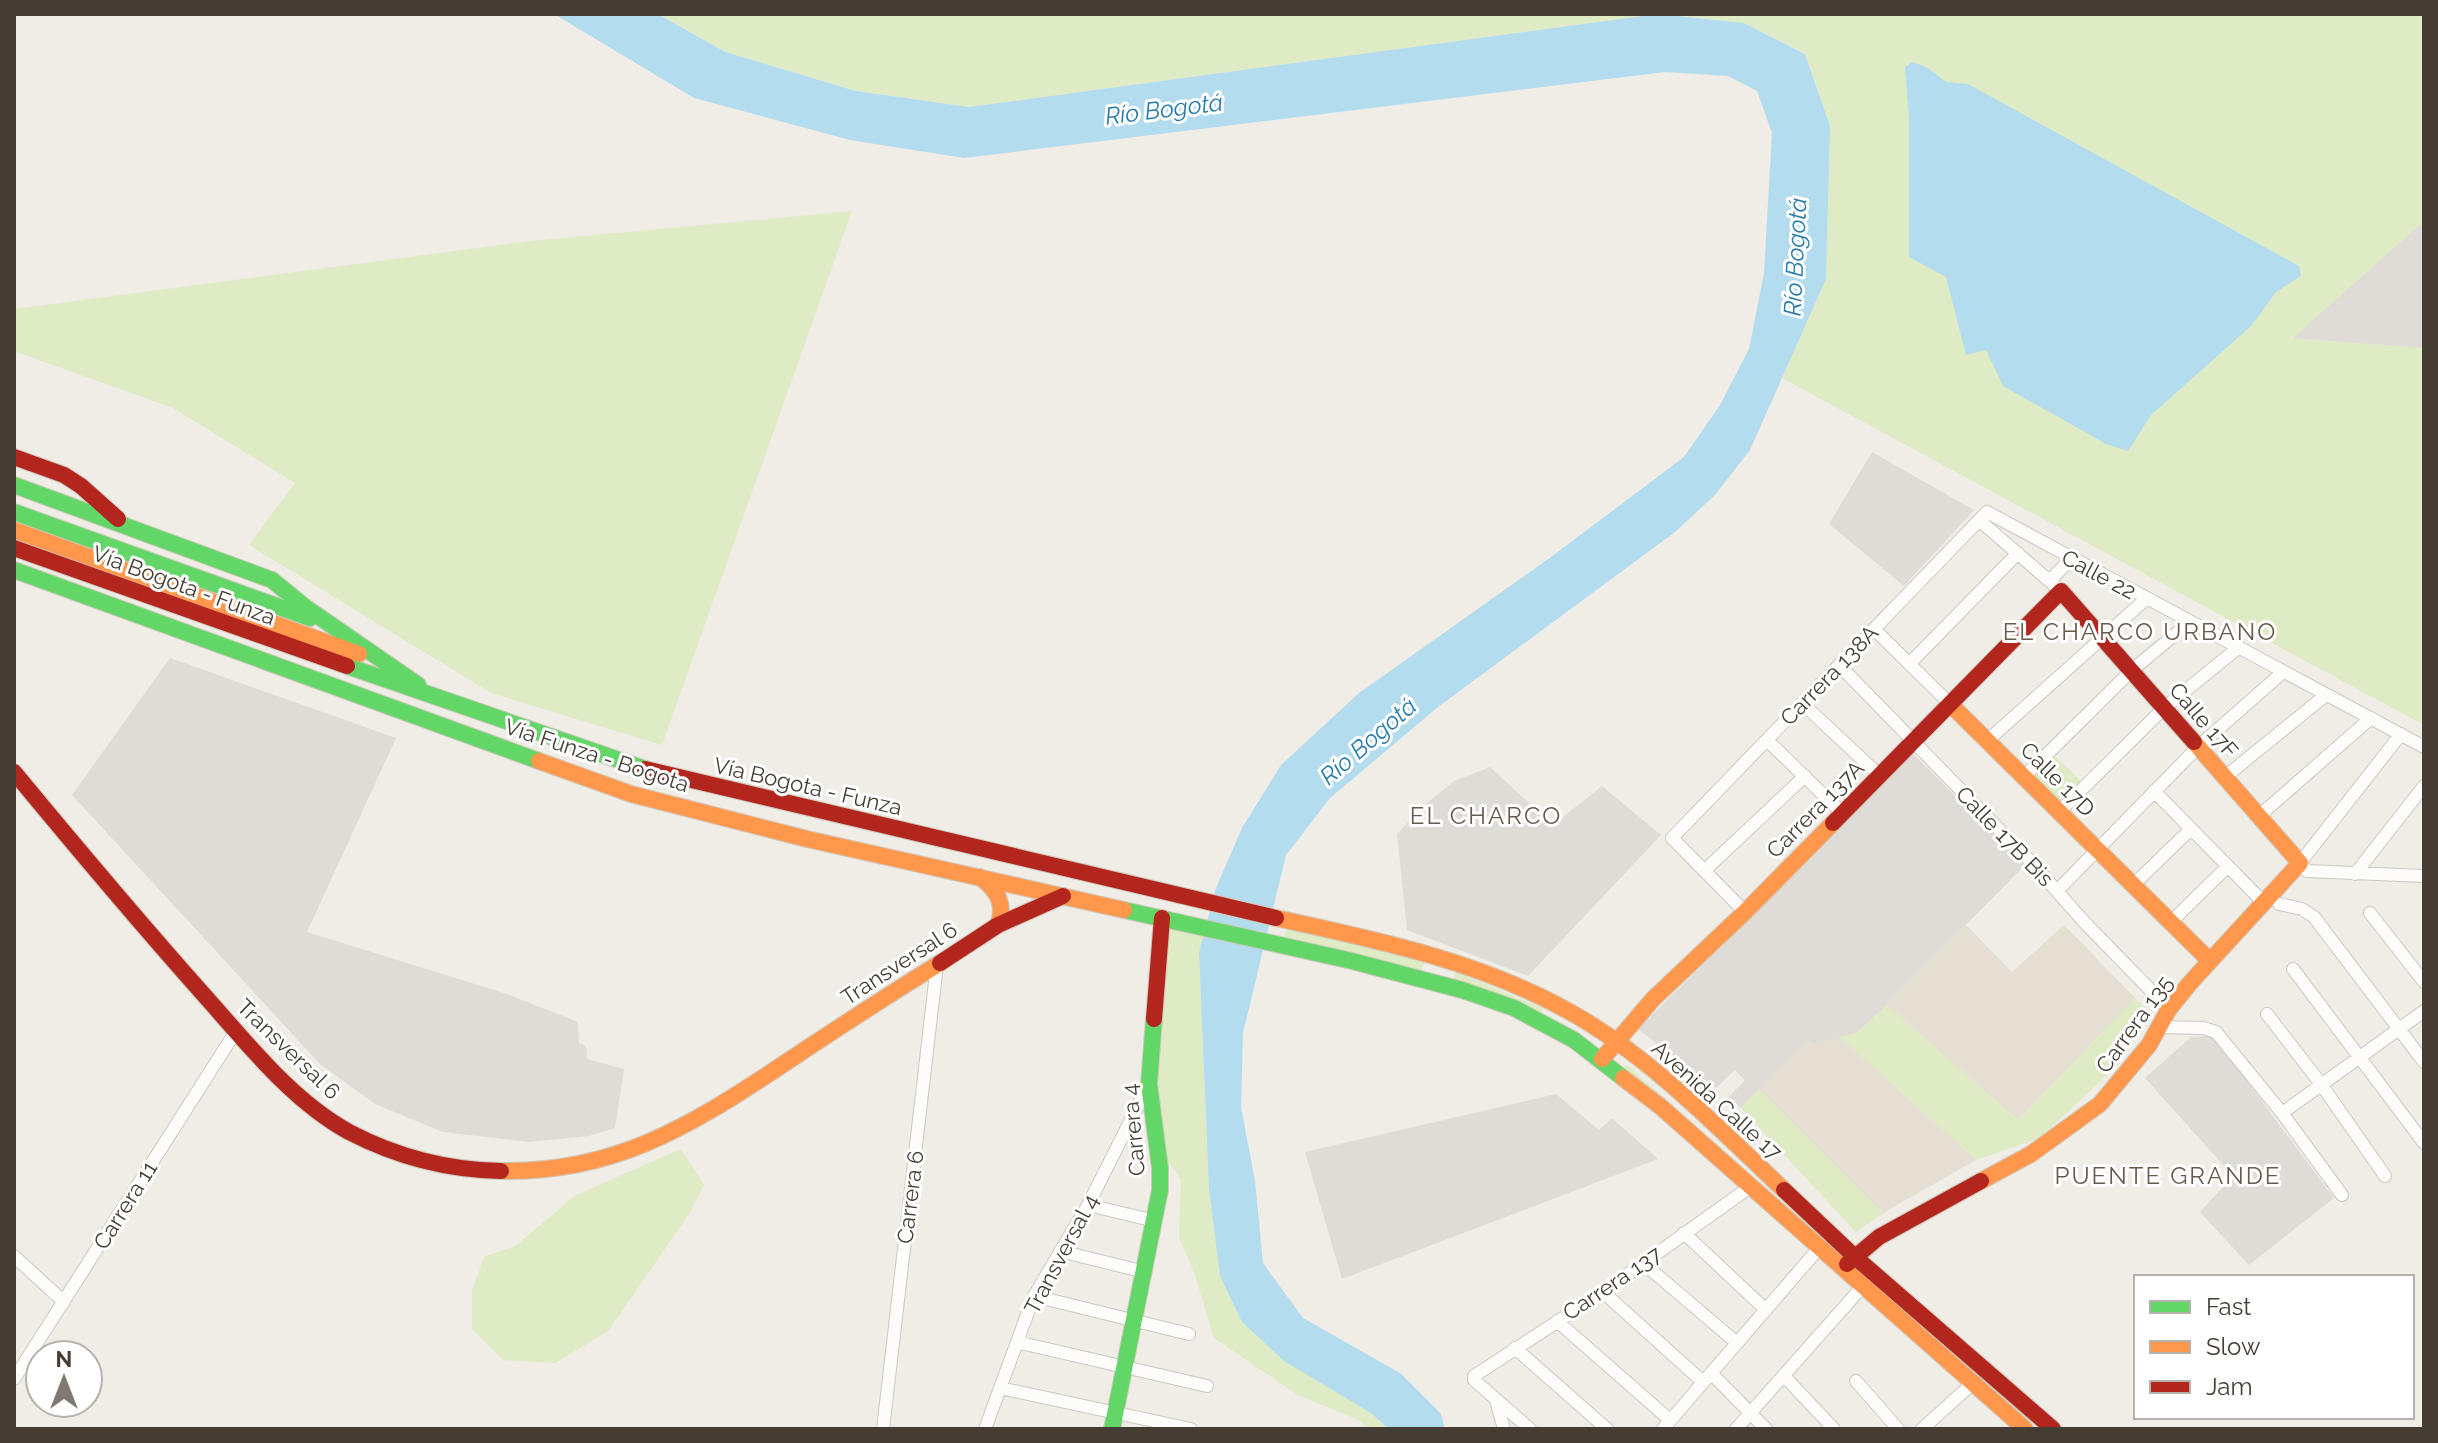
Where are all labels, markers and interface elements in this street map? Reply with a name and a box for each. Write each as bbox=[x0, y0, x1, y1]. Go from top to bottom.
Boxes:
water label: Río Bogotá bbox=[1103, 87, 1225, 131]
water label: Río Bogotá bbox=[1777, 197, 1813, 317]
street label: Vía Bogota - Funza bbox=[89, 540, 279, 630]
street label: Calle 22 bbox=[2057, 544, 2141, 604]
district label: EL CHARCO URBANO bbox=[2003, 617, 2277, 646]
street label: Carrera 138A bbox=[1775, 619, 1883, 731]
street label: Calle 17F bbox=[2164, 677, 2244, 763]
water label: Río Bogotá bbox=[1314, 691, 1422, 791]
street label: Vía Funza - Bogota bbox=[501, 713, 693, 797]
street label: Calle 17D bbox=[2015, 736, 2101, 822]
street label: Vía Bogota - Funza bbox=[711, 752, 905, 820]
street label: Carrera 137A bbox=[1761, 755, 1869, 863]
street label: Calle 17B Bis bbox=[1951, 781, 2059, 891]
district label: EL CHARCO bbox=[1410, 801, 1562, 830]
street label: Transversal 6 bbox=[836, 916, 962, 1010]
street label: Carrera 135 bbox=[2090, 970, 2178, 1078]
street label: Transversal 6 bbox=[232, 993, 346, 1105]
street label: Avenida Calle 17 bbox=[1647, 1035, 1788, 1165]
street label: Carrera 4 bbox=[1116, 1083, 1150, 1177]
street label: Carrera 6 bbox=[891, 1149, 929, 1245]
street label: Carrera 11 bbox=[88, 1156, 162, 1254]
district label: PUENTE GRANDE bbox=[2055, 1161, 2281, 1190]
street label: Transversal 4 bbox=[1019, 1190, 1103, 1318]
street label: Carrera 137 bbox=[1558, 1240, 1666, 1325]
legend bbox=[2134, 1275, 2414, 1419]
text: Fast bbox=[2206, 1292, 2251, 1321]
text: Slow bbox=[2206, 1332, 2261, 1361]
north arrow bbox=[24, 1339, 104, 1419]
text: N bbox=[56, 1346, 72, 1372]
text: Jam bbox=[2206, 1372, 2252, 1401]

